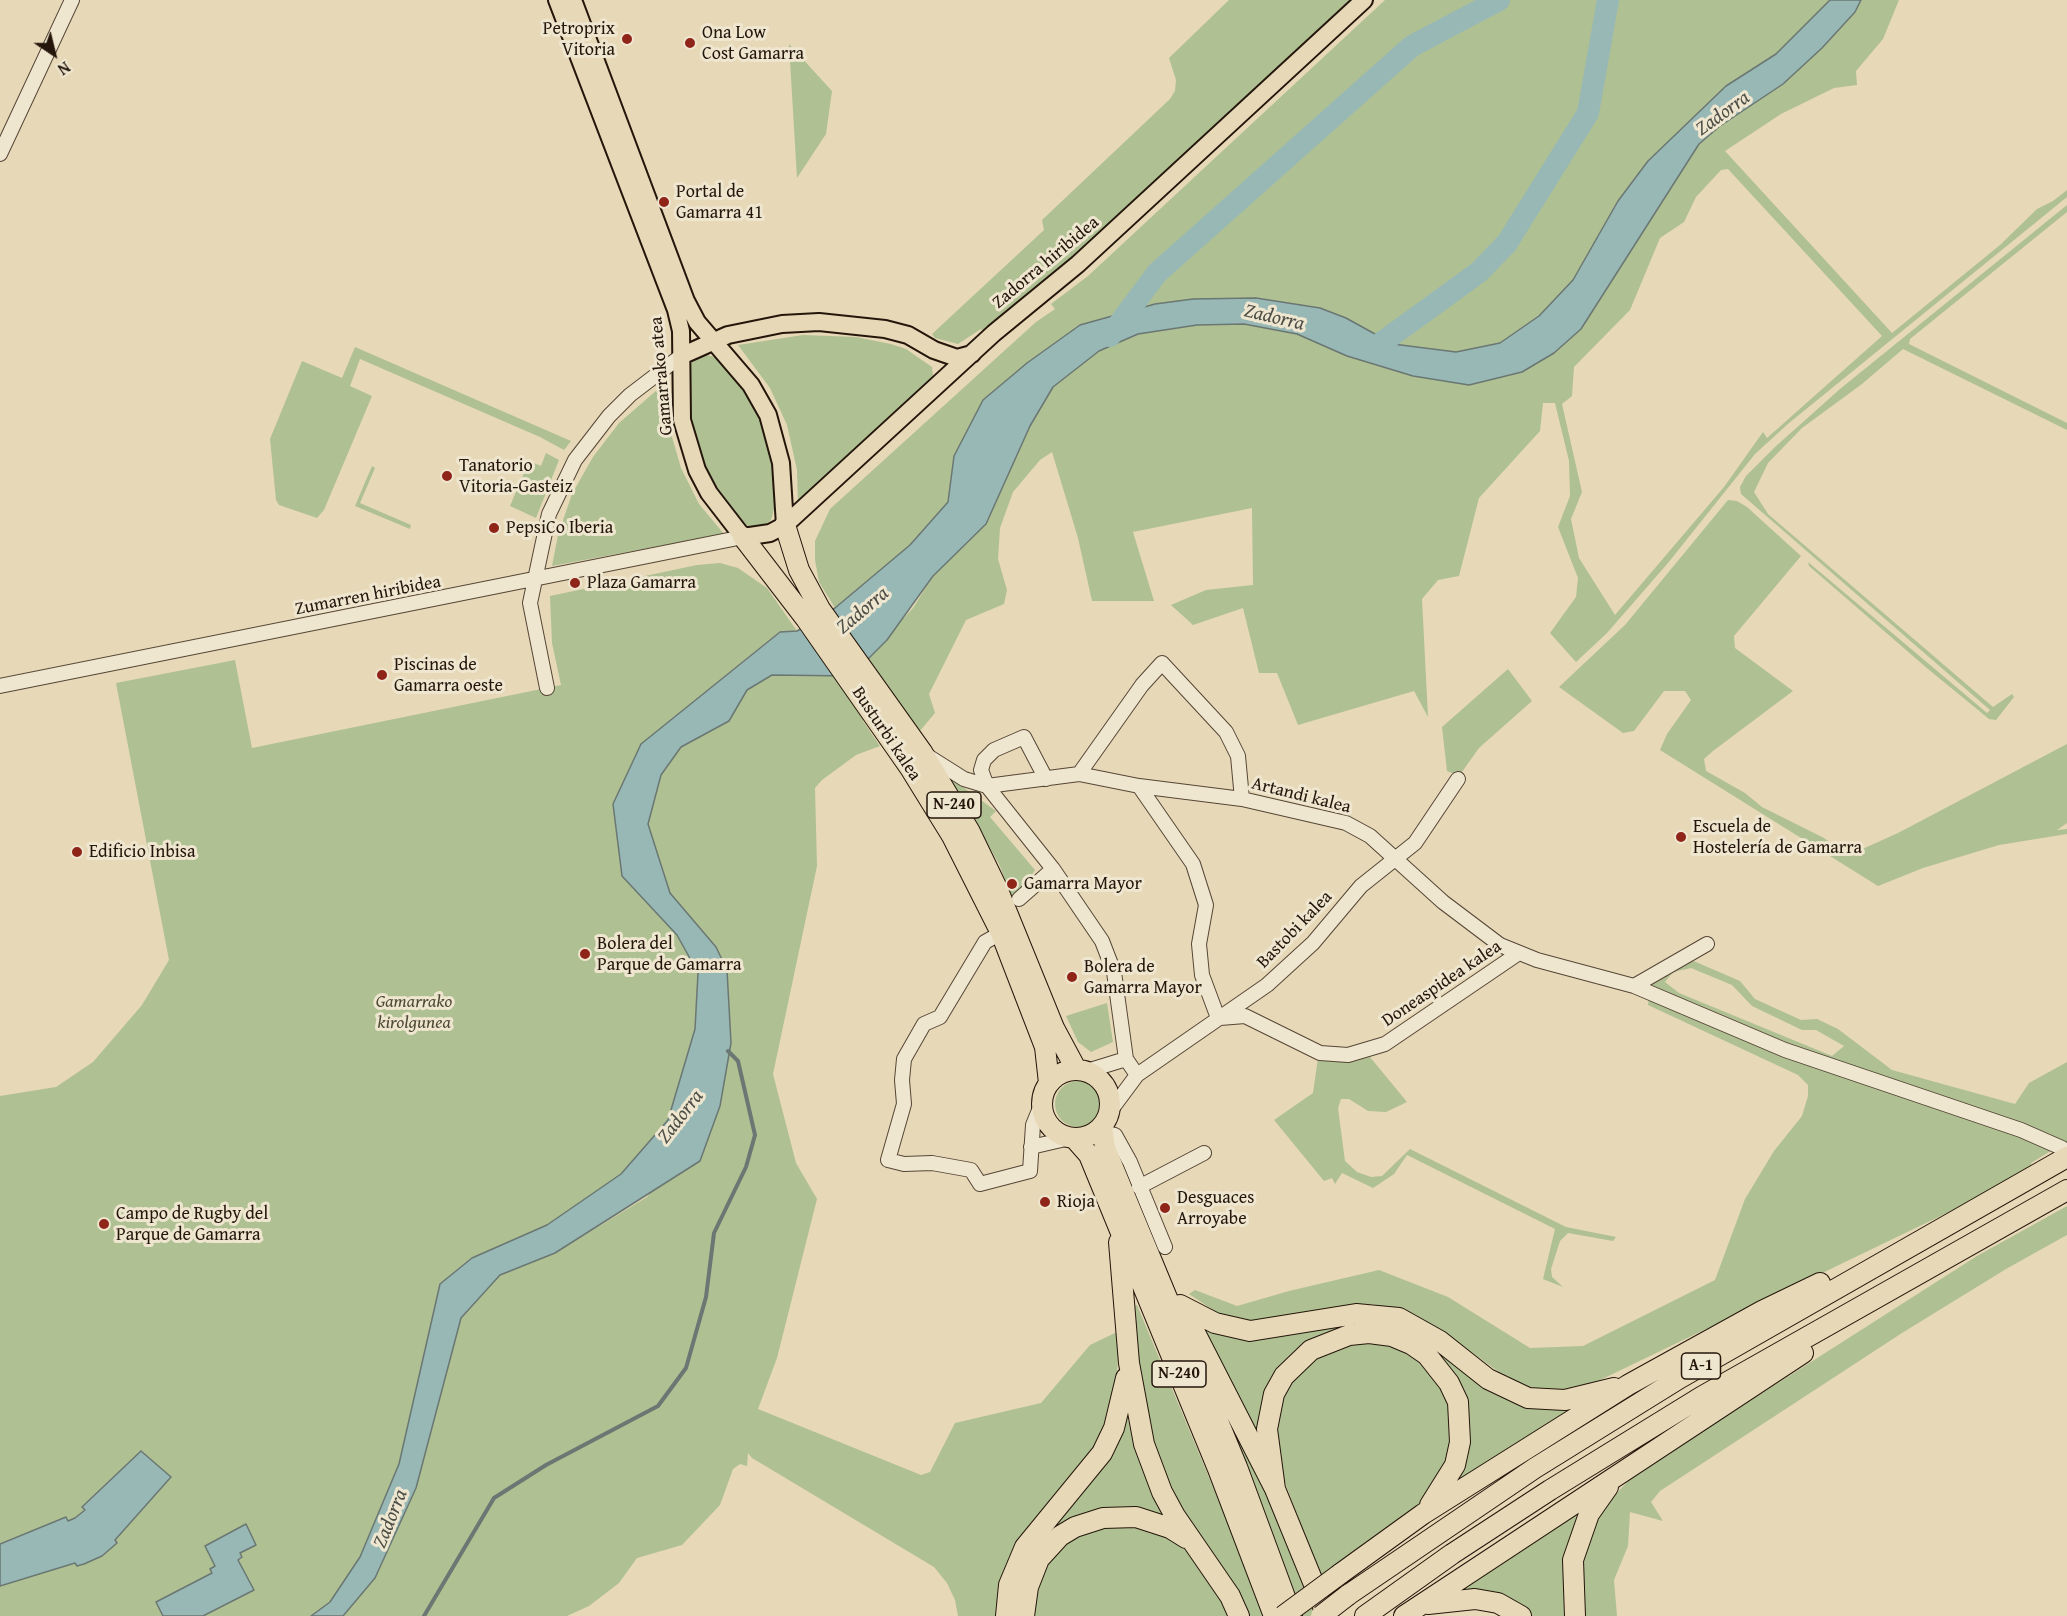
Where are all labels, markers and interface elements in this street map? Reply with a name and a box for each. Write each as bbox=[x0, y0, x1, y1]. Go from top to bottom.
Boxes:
place label: Petroprix Vitoria bbox=[543, 18, 615, 60]
place label: Ona Low Cost Gamarra bbox=[702, 22, 804, 64]
north arrow bbox=[24, 24, 84, 84]
marker: Petroprix Vitoria bbox=[620, 32, 634, 46]
marker: Ona Low Cost Gamarra bbox=[683, 36, 697, 50]
text: N bbox=[53, 56, 76, 82]
water label: Zadorra bbox=[1691, 86, 1755, 142]
place label: Portal de Gamarra 41 bbox=[676, 181, 763, 224]
marker: Portal de Gamarra 41 bbox=[657, 195, 671, 209]
street label: Zadorra hiribidea bbox=[988, 212, 1104, 314]
water label: Zadorra bbox=[1242, 299, 1306, 337]
street label: Gamarrako atea bbox=[646, 316, 678, 436]
place label: Tanatorio Vitoria-Gasteiz bbox=[459, 455, 573, 498]
marker: Tanatorio Vitoria-Gasteiz bbox=[440, 469, 454, 483]
place label: PepsiCo Iberia bbox=[506, 517, 613, 539]
marker: PepsiCo Iberia bbox=[487, 521, 501, 535]
street label: Zumarren hiribidea bbox=[293, 571, 443, 621]
place label: Plaza Gamarra bbox=[587, 572, 696, 594]
marker: Plaza Gamarra bbox=[568, 576, 582, 590]
water label: Zadorra bbox=[832, 582, 894, 640]
place label: Piscinas de Gamarra oeste bbox=[394, 654, 503, 696]
marker: Piscinas de Gamarra oeste bbox=[375, 668, 389, 682]
street label: Busturbi kalea bbox=[847, 683, 925, 785]
street label: Artandi kalea bbox=[1249, 773, 1353, 819]
road number: N-240 bbox=[927, 792, 981, 818]
place label: Escuela de Hostelería de Gamarra bbox=[1693, 816, 1862, 858]
marker: Escuela de Hostelería de Gamarra bbox=[1674, 830, 1688, 844]
place label: Edificio Inbisa bbox=[89, 841, 195, 863]
marker: Edificio Inbisa bbox=[70, 845, 84, 859]
place label: Gamarra Mayor bbox=[1024, 873, 1142, 895]
marker: Gamarra Mayor bbox=[1005, 877, 1019, 891]
street label: Bastobi kalea bbox=[1253, 887, 1337, 973]
place label: Bolera del Parque de Gamarra bbox=[597, 933, 741, 976]
street label: Doneaspidea kalea bbox=[1378, 936, 1506, 1032]
marker: Bolera del Parque de Gamarra bbox=[578, 947, 592, 961]
place label: Bolera de Gamarra Mayor bbox=[1084, 956, 1202, 998]
marker: Bolera de Gamarra Mayor bbox=[1065, 970, 1079, 984]
park label: Gamarrako kirolgunea bbox=[376, 991, 452, 1034]
water label: Zadorra bbox=[653, 1086, 709, 1148]
place label: Desguaces Arroyabe bbox=[1177, 1187, 1254, 1230]
place label: Rioja bbox=[1057, 1191, 1095, 1213]
marker: Rioja bbox=[1038, 1195, 1052, 1209]
marker: Desguaces Arroyabe bbox=[1158, 1201, 1172, 1215]
place label: Campo de Rugby del Parque de Gamarra bbox=[116, 1203, 268, 1246]
marker: Campo de Rugby del Parque de Gamarra bbox=[97, 1217, 111, 1231]
road number: A-1 bbox=[1682, 1353, 1720, 1379]
road number: N-240 bbox=[1152, 1361, 1206, 1387]
water label: Zadorra bbox=[368, 1486, 414, 1552]

